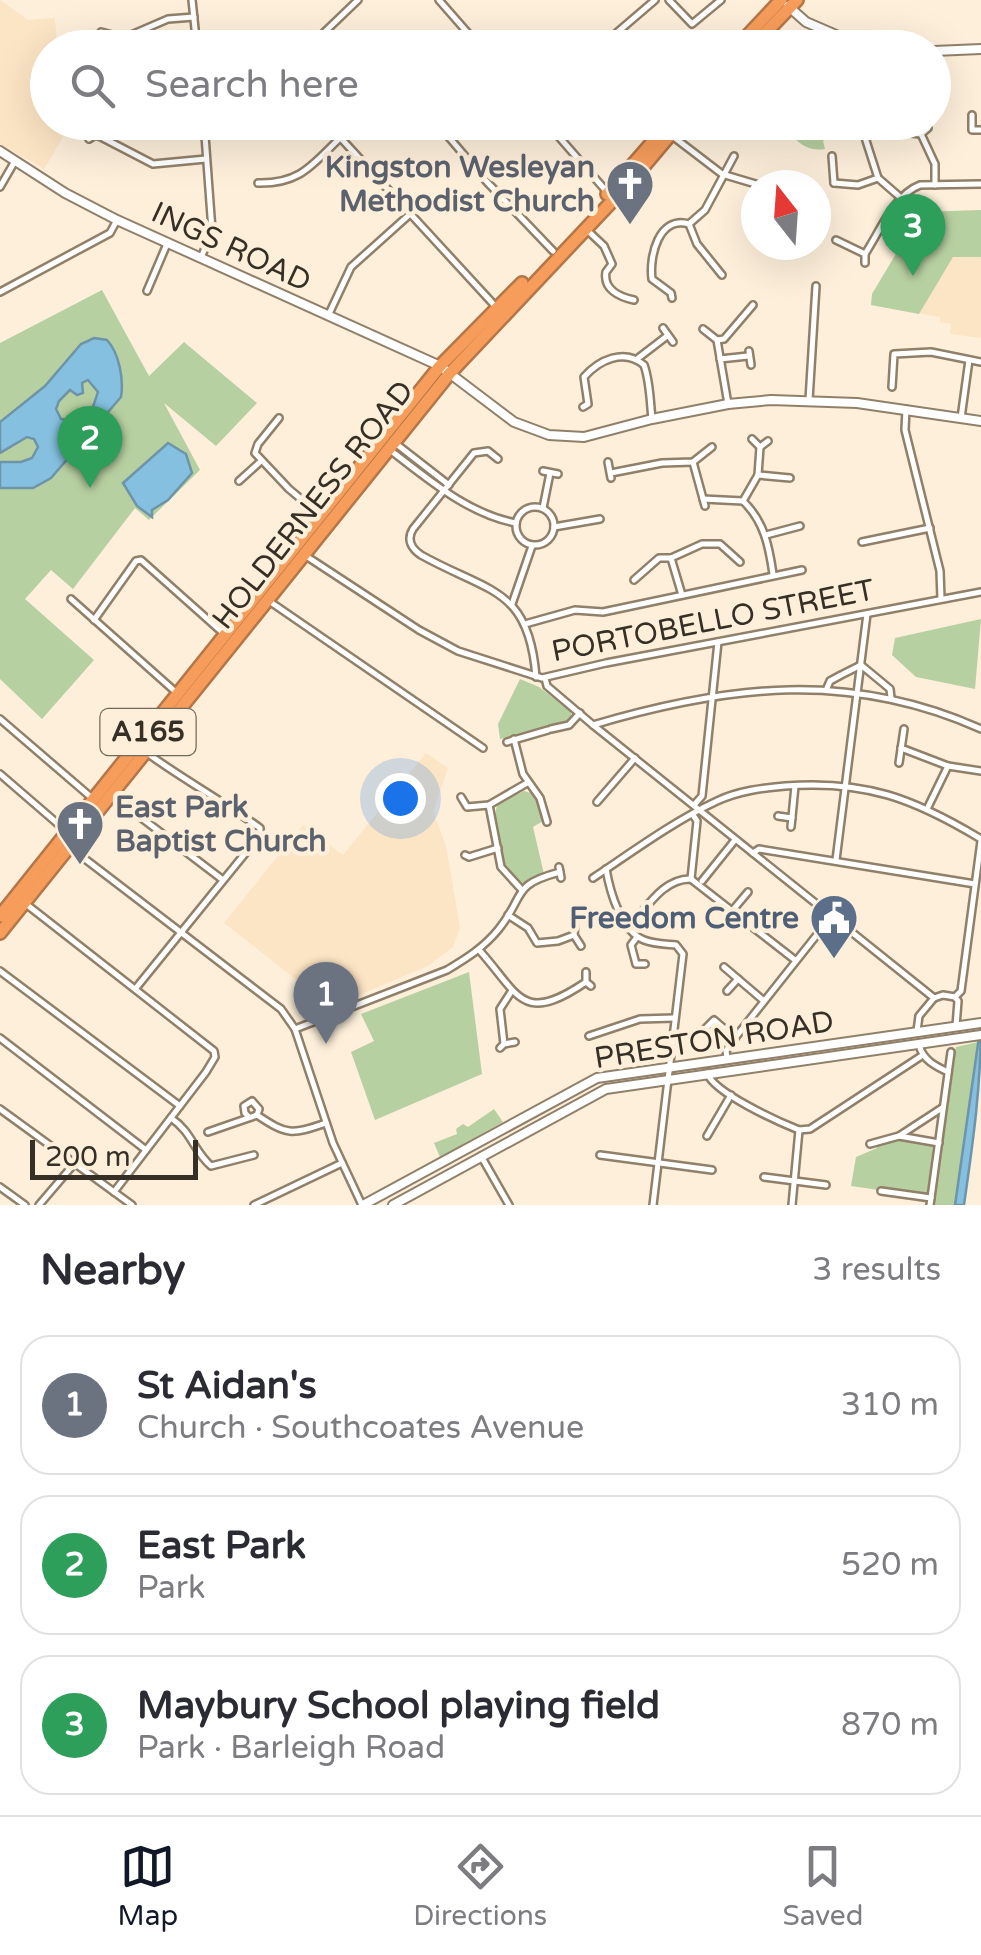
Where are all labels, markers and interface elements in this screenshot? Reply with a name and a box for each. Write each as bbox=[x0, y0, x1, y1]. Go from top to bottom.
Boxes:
search box bbox=[30, 30, 951, 140]
icon: search bbox=[65, 58, 120, 113]
text: Search here bbox=[145, 62, 359, 108]
place label: Kingston Wesleyan Methodist Church bbox=[325, 149, 595, 220]
church icon: Kingston Wesleyan Methodist Church bbox=[604, 158, 656, 226]
north arrow bbox=[741, 170, 831, 260]
street label: INGS ROAD bbox=[145, 194, 317, 300]
pin: 3 bbox=[880, 194, 946, 276]
street label: HOLDERNESS ROAD bbox=[204, 373, 422, 637]
pin: 2 bbox=[58, 406, 122, 488]
street label: PORTOBELLO STREET bbox=[548, 572, 878, 670]
road number: A165 bbox=[100, 709, 196, 755]
your location bbox=[375, 773, 426, 824]
place label: East Park Baptist Church bbox=[115, 789, 327, 860]
church icon: East Park Baptist Church bbox=[54, 798, 106, 866]
public building icon: Freedom Centre bbox=[808, 892, 860, 960]
place label: Freedom Centre bbox=[569, 900, 799, 937]
pin: 1 bbox=[294, 962, 358, 1044]
street label: PRESTON ROAD bbox=[592, 1003, 836, 1077]
scale bar bbox=[30, 1135, 198, 1180]
text: 200 m bbox=[45, 1140, 131, 1174]
text: Nearby bbox=[40, 1245, 185, 1296]
text: 3 results bbox=[812, 1251, 941, 1289]
text: St Aidan's bbox=[137, 1363, 317, 1409]
text: 1 bbox=[64, 1386, 85, 1424]
text: 310 m bbox=[841, 1386, 939, 1424]
text: Church · Southcoates Avenue bbox=[137, 1409, 584, 1447]
text: East Park bbox=[137, 1523, 306, 1569]
text: 2 bbox=[64, 1546, 85, 1584]
text: 520 m bbox=[841, 1546, 939, 1584]
text: Park bbox=[137, 1569, 205, 1607]
text: Maybury School playing field bbox=[137, 1683, 660, 1729]
text: 3 bbox=[64, 1706, 85, 1744]
text: 870 m bbox=[841, 1706, 939, 1744]
text: Park · Barleigh Road bbox=[137, 1729, 445, 1767]
tab: Map bbox=[118, 1839, 178, 1933]
tab: Directions bbox=[413, 1839, 547, 1933]
tab: Saved bbox=[782, 1839, 863, 1933]

